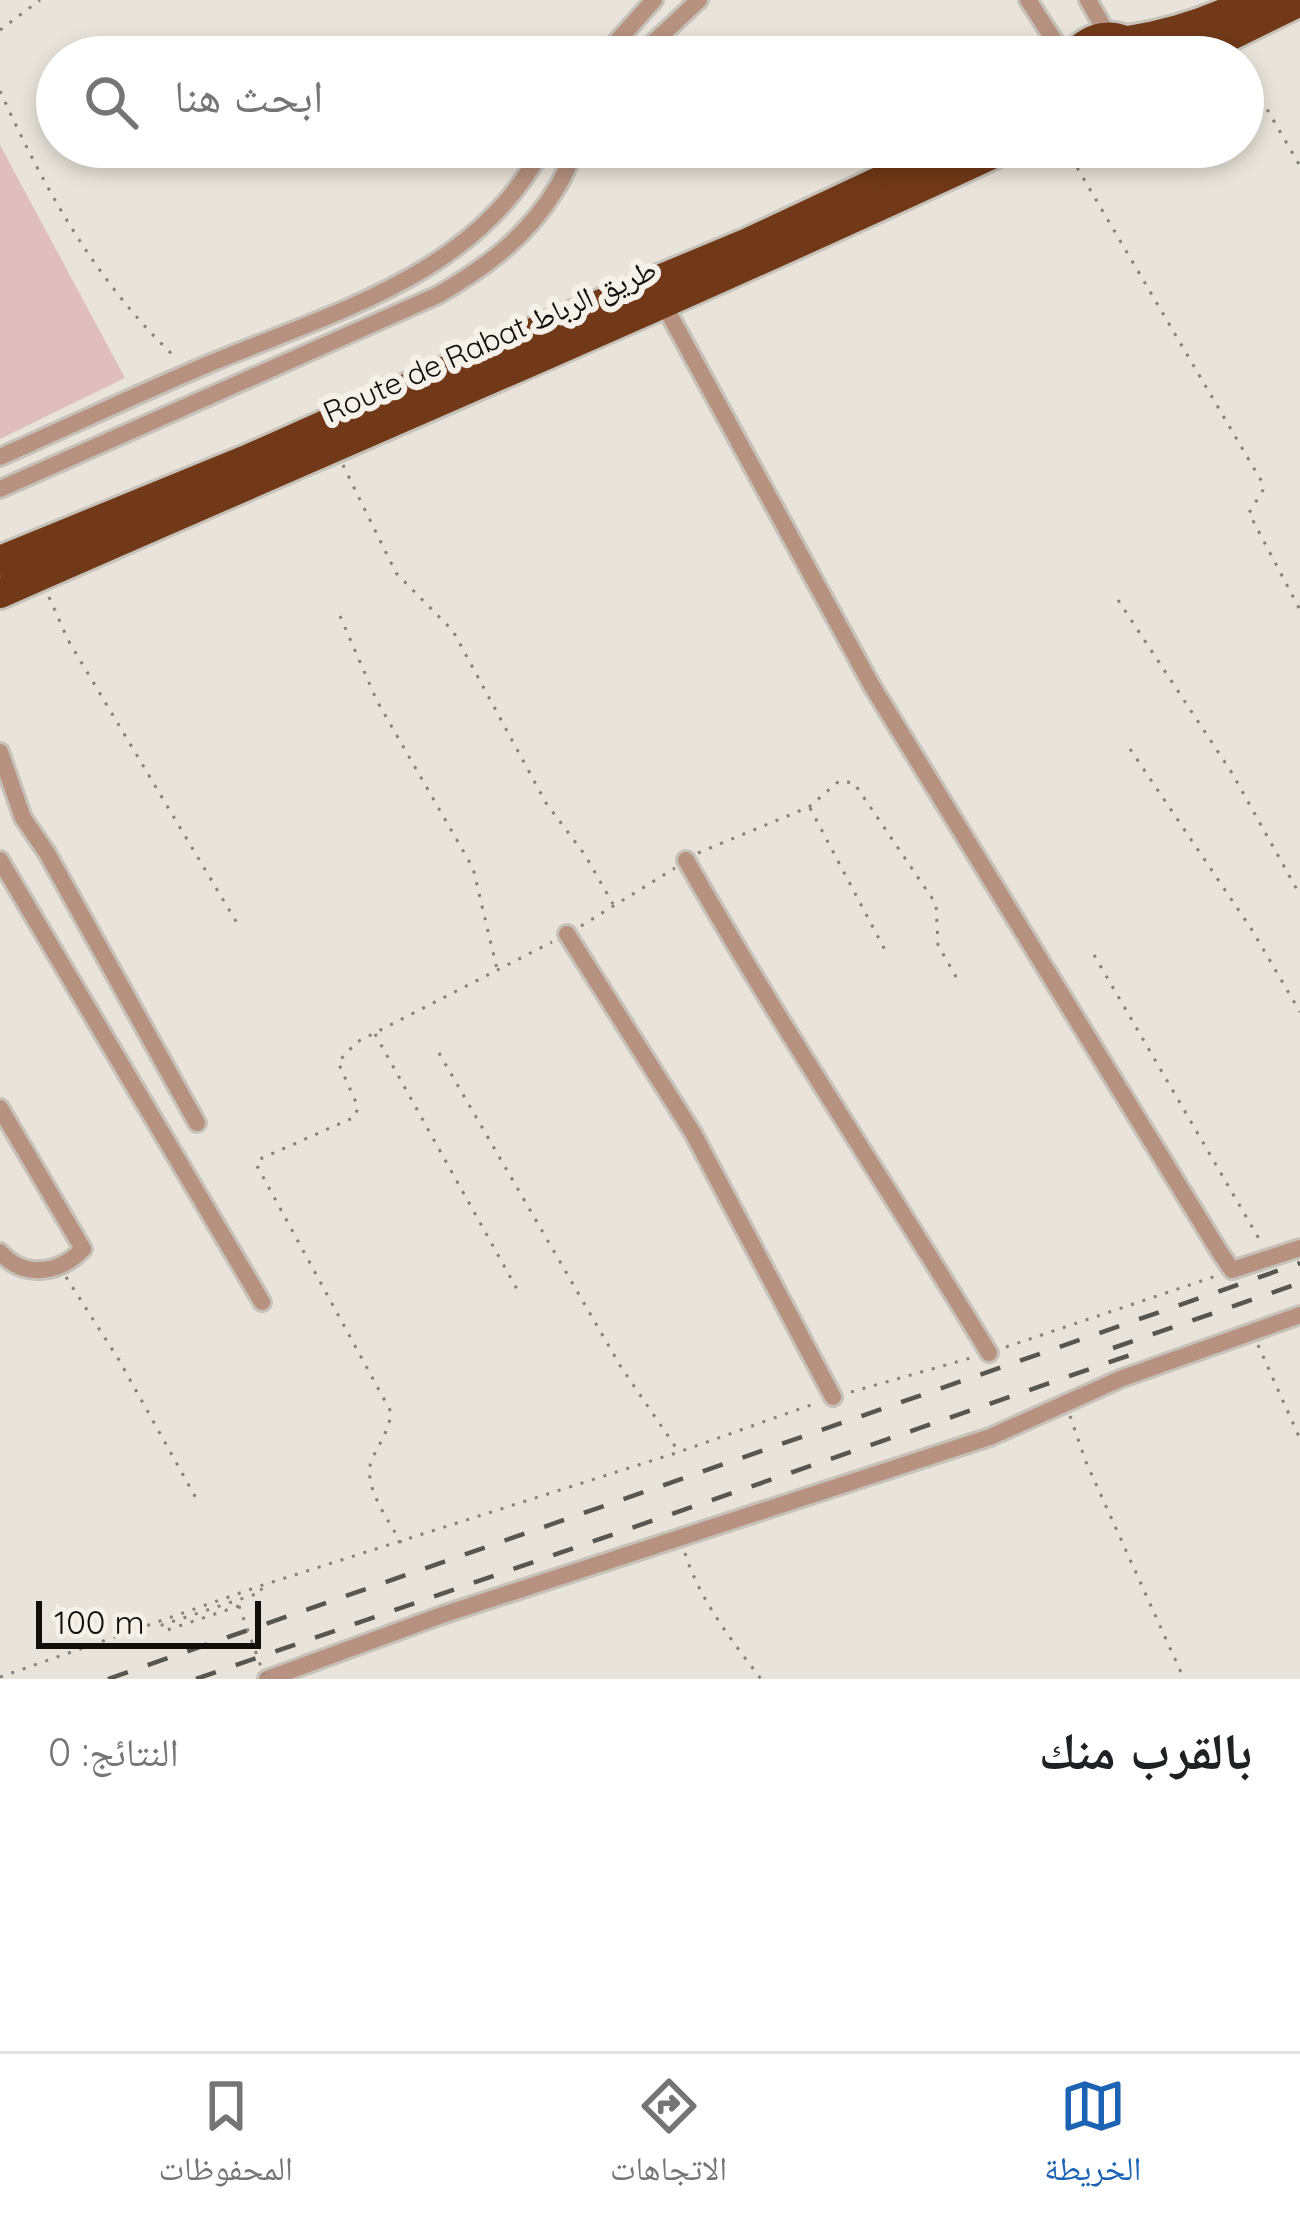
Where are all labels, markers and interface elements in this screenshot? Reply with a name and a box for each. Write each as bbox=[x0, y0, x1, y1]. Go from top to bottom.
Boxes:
search box bbox=[36, 36, 1264, 168]
text: ابحث هنا bbox=[174, 67, 324, 123]
icon: search bbox=[78, 69, 144, 135]
street label: Route de Rabat طريق الرباط bbox=[317, 249, 662, 431]
scale bar bbox=[36, 1595, 261, 1648]
text: 100 m bbox=[54, 1601, 145, 1642]
text: بالقرب منك bbox=[1039, 1718, 1252, 1782]
text: النتائج: 0 bbox=[48, 1727, 179, 1776]
tab: المحفوظات bbox=[159, 2073, 293, 2201]
tab: الاتجاهات bbox=[610, 2073, 727, 2201]
tab: الخريطة bbox=[1044, 2073, 1141, 2201]

